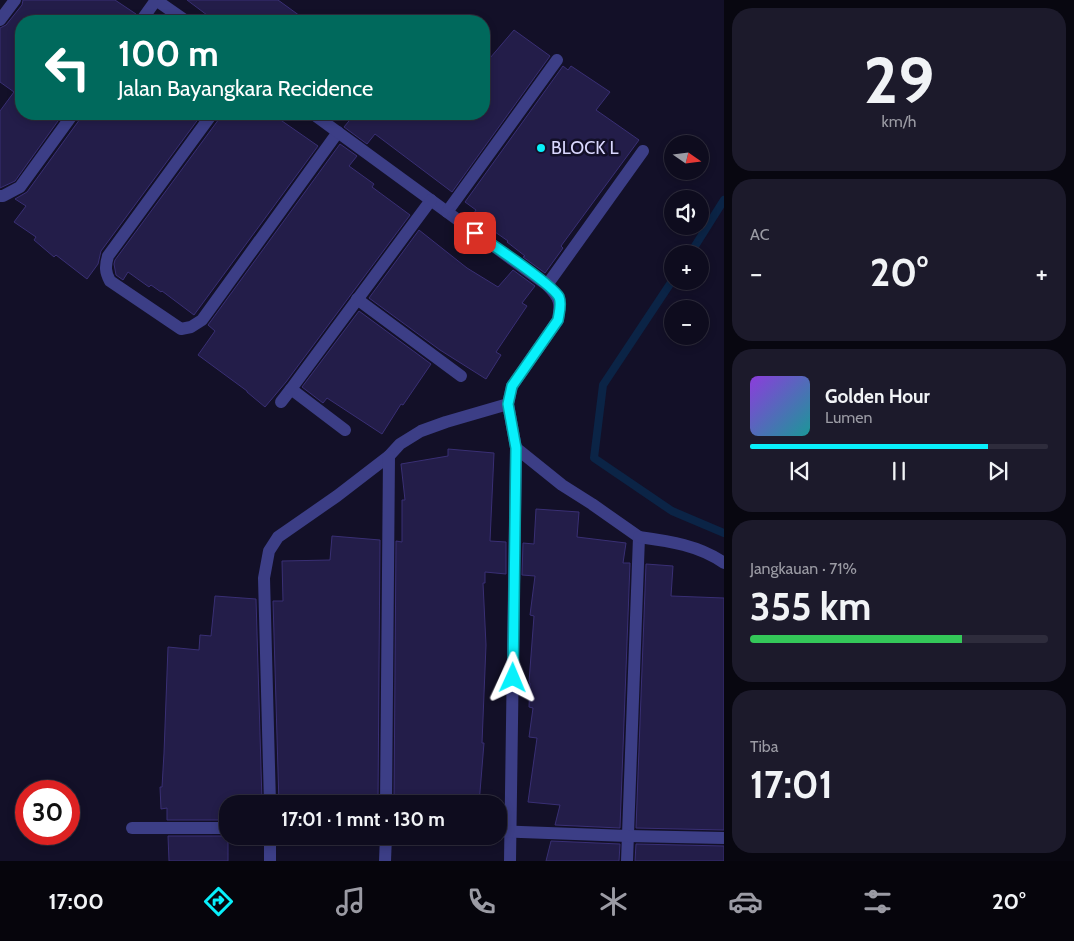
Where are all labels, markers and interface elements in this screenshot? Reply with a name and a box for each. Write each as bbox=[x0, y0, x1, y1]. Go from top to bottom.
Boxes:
text: 100 m bbox=[118, 32, 219, 75]
icon: left bbox=[35, 35, 100, 100]
text: 29 bbox=[864, 40, 934, 119]
text: Jalan Bayangkara Recidence bbox=[118, 75, 373, 102]
text: km/h bbox=[881, 112, 917, 131]
north arrow bbox=[664, 135, 709, 180]
map controls bbox=[664, 135, 709, 345]
place label: BLOCK L bbox=[551, 137, 619, 159]
marker: BLOCK L bbox=[535, 142, 547, 154]
button: sound bbox=[664, 190, 709, 235]
pin bbox=[454, 212, 496, 254]
icon: arrive bbox=[461, 219, 489, 247]
text: AC bbox=[750, 225, 770, 244]
button: + bbox=[664, 245, 709, 290]
text: 20° bbox=[870, 249, 928, 296]
text: − bbox=[750, 256, 762, 290]
text: + bbox=[1036, 256, 1048, 290]
button: − bbox=[664, 300, 709, 345]
text: Golden Hour bbox=[825, 385, 930, 408]
text: Lumen bbox=[825, 408, 872, 427]
icon: previous bbox=[786, 457, 814, 485]
icon: pause bbox=[885, 457, 913, 485]
icon: next bbox=[984, 457, 1012, 485]
text: Jangkauan · 71% bbox=[750, 559, 857, 578]
text: 355 km bbox=[750, 583, 871, 630]
position arrow bbox=[486, 651, 538, 703]
text: Tiba bbox=[750, 737, 778, 756]
text: 17:01 bbox=[750, 761, 833, 808]
speed limit sign: 30 bbox=[15, 780, 80, 845]
text: 17:01 · 1 mnt · 130 m bbox=[281, 808, 445, 831]
icon: directions bbox=[201, 884, 236, 919]
icon: music bbox=[333, 884, 368, 919]
icon: phone bbox=[464, 884, 499, 919]
icon: climate bbox=[596, 884, 631, 919]
icon: car bbox=[728, 884, 763, 919]
icon: filters bbox=[860, 884, 895, 919]
text: 17:00 bbox=[48, 888, 104, 915]
text: 20° bbox=[992, 888, 1026, 915]

